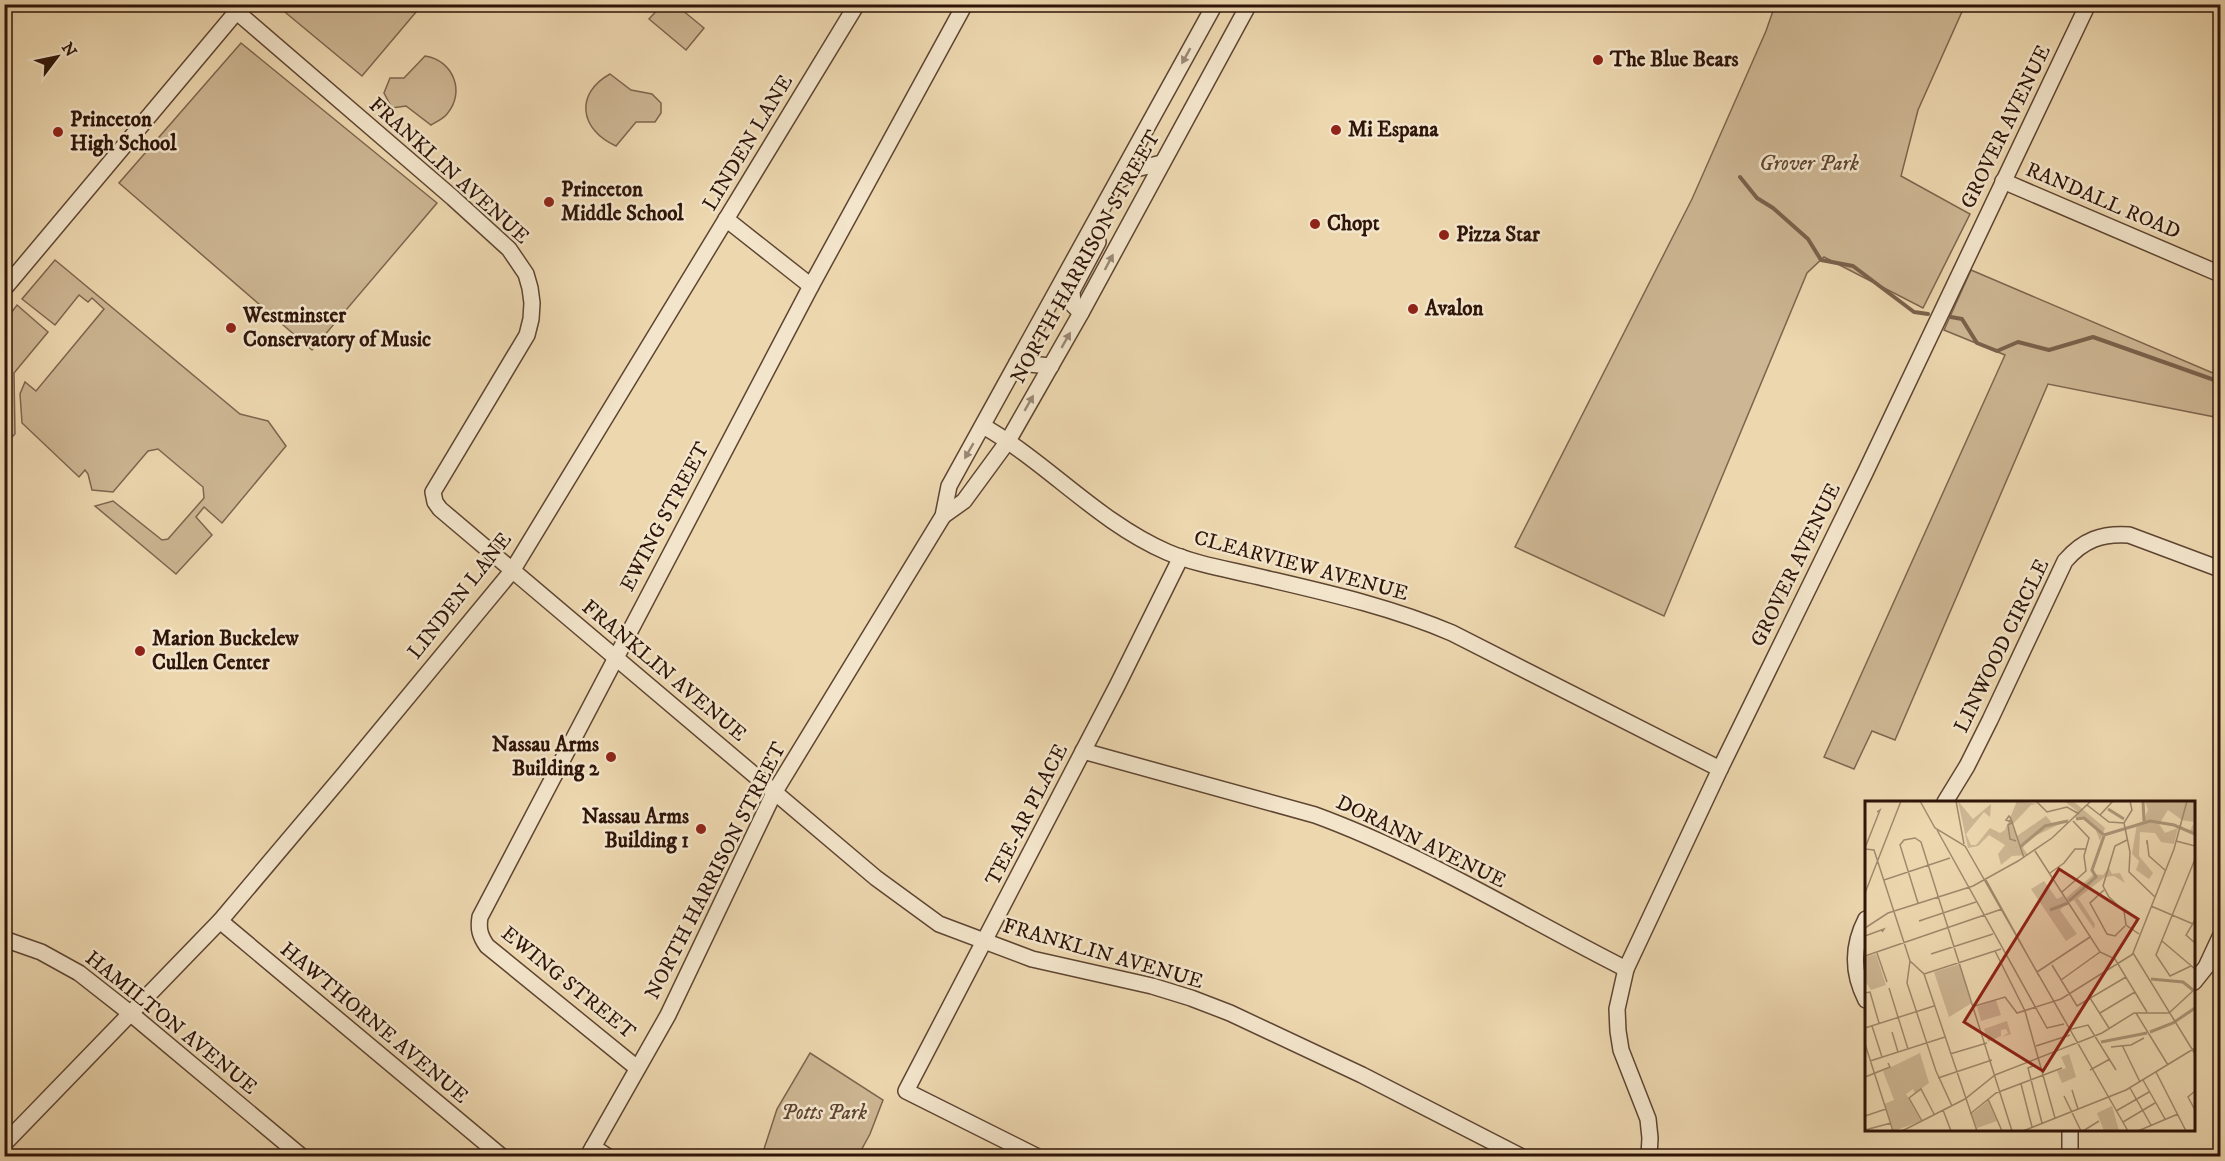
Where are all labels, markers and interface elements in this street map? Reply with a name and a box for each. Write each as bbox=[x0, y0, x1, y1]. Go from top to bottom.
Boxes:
north arrow bbox=[27, 27, 87, 87]
text: N bbox=[57, 39, 81, 60]
street label: GROVER AVENUE bbox=[1955, 41, 2057, 213]
place label: The Blue Bears bbox=[1609, 47, 1739, 73]
one-way arrow bbox=[1181, 48, 1192, 64]
marker: The Blue Bears bbox=[1591, 53, 1605, 67]
street label: LINDEN LANE bbox=[697, 70, 799, 216]
street label: FRANKLIN AVENUE bbox=[363, 92, 535, 250]
place label: Princeton High School bbox=[70, 107, 177, 157]
place label: Mi Espana bbox=[1348, 117, 1439, 143]
marker: Mi Espana bbox=[1329, 123, 1343, 137]
marker: Princeton High School bbox=[51, 125, 65, 139]
street label: NORTH HARRISON STREET bbox=[1005, 126, 1167, 388]
park label: Grover Park bbox=[1759, 151, 1859, 177]
street label: RANDALL ROAD bbox=[2022, 157, 2184, 245]
place label: Princeton Middle School bbox=[561, 177, 684, 227]
marker: Princeton Middle School bbox=[542, 195, 556, 209]
place label: Chopt bbox=[1327, 211, 1380, 237]
marker: Chopt bbox=[1308, 217, 1322, 231]
place label: Pizza Star bbox=[1456, 222, 1541, 248]
marker: Pizza Star bbox=[1437, 228, 1451, 242]
one-way arrow bbox=[1104, 253, 1114, 270]
place label: Avalon bbox=[1424, 296, 1485, 322]
marker: Avalon bbox=[1406, 302, 1420, 316]
place label: Westminster Conservatory of Music bbox=[242, 303, 431, 353]
marker: Westminster Conservatory of Music bbox=[224, 321, 238, 335]
one-way arrow bbox=[1061, 331, 1071, 348]
one-way arrow bbox=[1024, 395, 1035, 411]
street label: EWING STREET bbox=[615, 438, 715, 596]
one-way arrow bbox=[964, 443, 974, 460]
street label: GROVER AVENUE bbox=[1745, 479, 1847, 651]
street label: CLEARVIEW AVENUE bbox=[1191, 525, 1411, 607]
street label: LINDEN LANE bbox=[402, 527, 518, 665]
street label: LINWOOD CIRCLE bbox=[1949, 555, 2055, 737]
street label: FRANKLIN AVENUE bbox=[576, 595, 752, 748]
place label: Marion Buckelew Cullen Center bbox=[152, 626, 299, 676]
marker: Marion Buckelew Cullen Center bbox=[133, 644, 147, 658]
place label: Nassau Arms Building 2 bbox=[492, 732, 600, 782]
street label: NORTH HARRISON STREET bbox=[640, 738, 792, 1004]
street label: TEE-AR PLACE bbox=[980, 740, 1074, 890]
marker: Nassau Arms Building 2 bbox=[604, 750, 618, 764]
street label: DORANN AVENUE bbox=[1332, 790, 1510, 894]
inset map bbox=[1865, 801, 2195, 1131]
place label: Nassau Arms Building 1 bbox=[582, 804, 689, 854]
marker: Nassau Arms Building 1 bbox=[694, 822, 708, 836]
street label: FRANKLIN AVENUE bbox=[1000, 913, 1206, 995]
street label: EWING STREET bbox=[496, 921, 641, 1045]
street label: HAWTHORNE AVENUE bbox=[275, 937, 474, 1109]
street label: HAMILTON AVENUE bbox=[80, 946, 262, 1101]
park label: Potts Park bbox=[781, 1100, 867, 1126]

